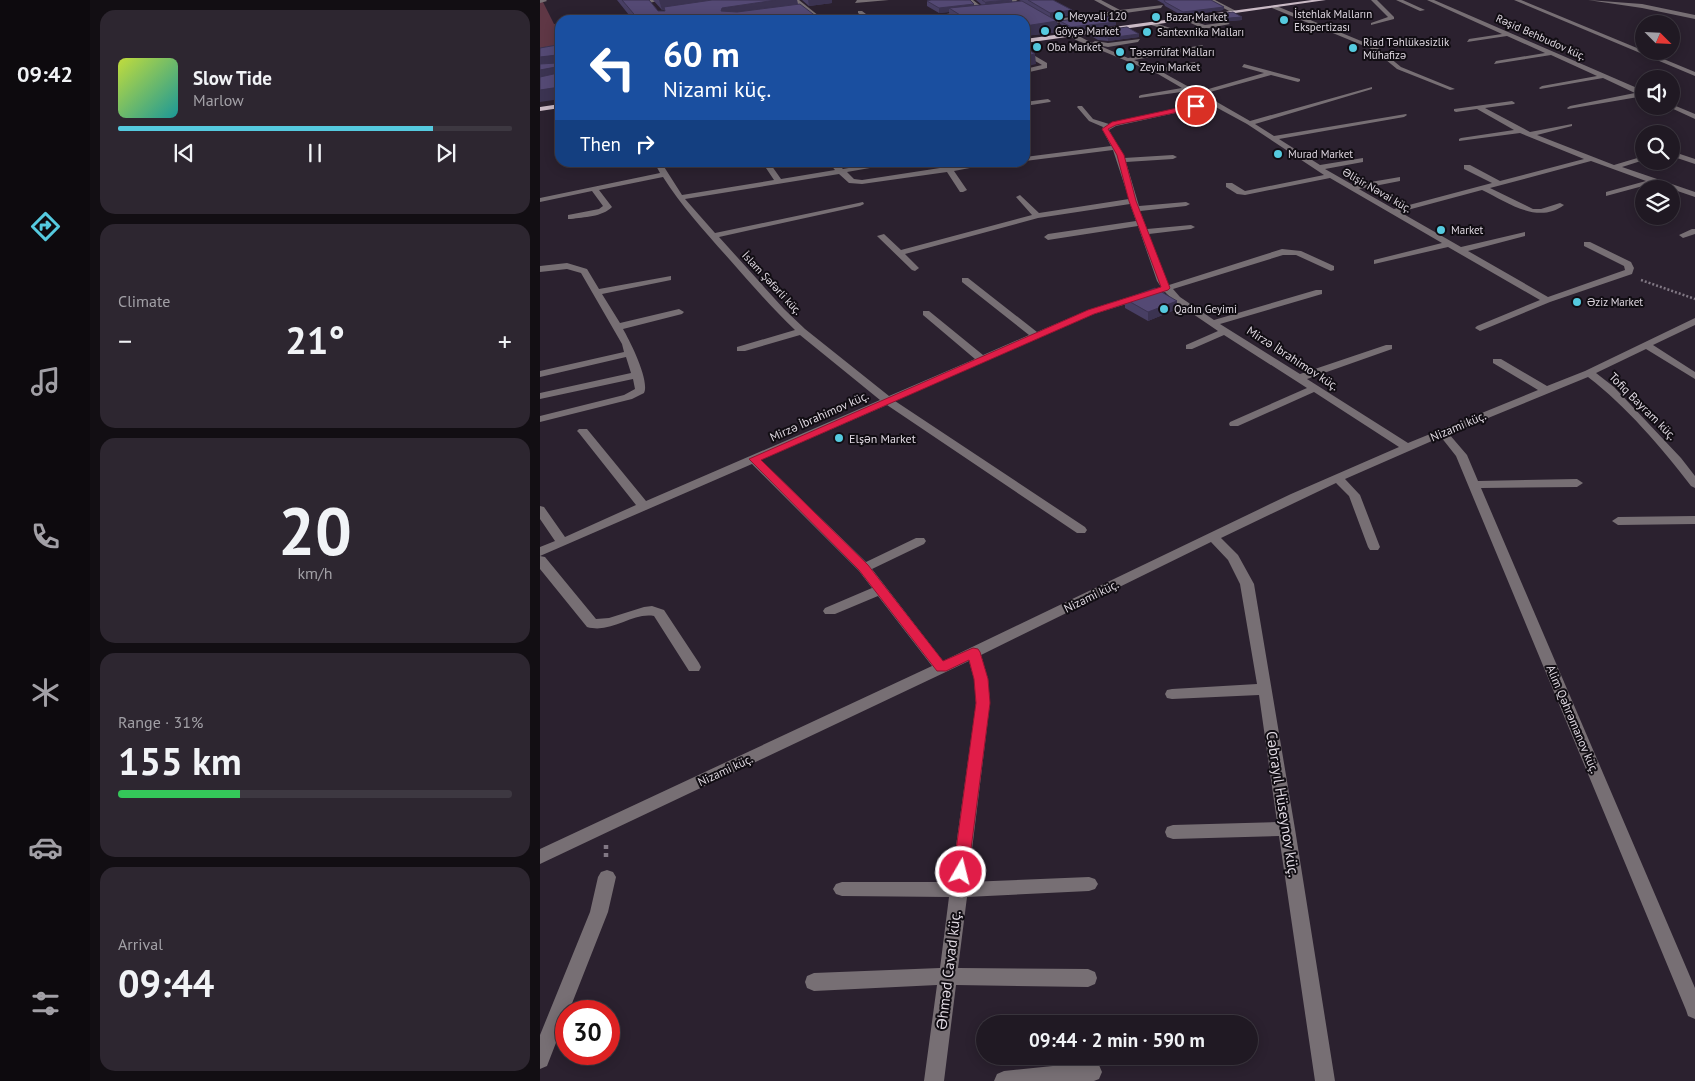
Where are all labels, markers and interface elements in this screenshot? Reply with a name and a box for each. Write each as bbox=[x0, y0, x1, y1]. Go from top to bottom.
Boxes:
place label: İstehlak Malların Ekspertizası bbox=[1294, 7, 1372, 34]
place label: Meyvəli 120 bbox=[1069, 9, 1127, 23]
marker: Meyvəli 120 bbox=[1053, 10, 1065, 22]
place label: Bazar Market bbox=[1166, 10, 1228, 24]
marker: Bazar Market bbox=[1150, 11, 1162, 23]
street label: Rəşid Behbudov küç. bbox=[1494, 11, 1588, 63]
marker: İstehlak Malların Ekspertizası bbox=[1278, 14, 1290, 26]
north arrow bbox=[1635, 15, 1680, 60]
map controls bbox=[1635, 15, 1680, 225]
place label: Göyçə Market bbox=[1055, 24, 1119, 38]
marker: Göyçə Market bbox=[1039, 25, 1051, 37]
place label: Santexnika Malları bbox=[1157, 25, 1244, 39]
marker: Santexnika Malları bbox=[1141, 26, 1153, 38]
text: 60 m bbox=[663, 31, 740, 77]
icon: left bbox=[580, 35, 645, 100]
place label: Riad Təhlükəsizlik Mühafizə bbox=[1363, 35, 1450, 62]
place label: Oba Market bbox=[1047, 40, 1101, 54]
marker: Oba Market bbox=[1031, 41, 1043, 53]
marker: Riad Təhlükəsizlik Mühafizə bbox=[1347, 42, 1359, 54]
place label: Təsərrüfat Malları bbox=[1130, 45, 1215, 59]
marker: Təsərrüfat Malları bbox=[1114, 46, 1126, 58]
text: 09:42 bbox=[17, 60, 73, 88]
place label: Zeyin Market bbox=[1140, 60, 1200, 74]
marker: Zeyin Market bbox=[1124, 61, 1136, 73]
text: Slow Tide bbox=[193, 66, 272, 90]
button: sound bbox=[1635, 70, 1680, 115]
text: Nizami küç. bbox=[663, 75, 771, 103]
pin bbox=[1175, 85, 1217, 127]
text: Marlow bbox=[193, 90, 244, 110]
icon: arrive bbox=[1182, 92, 1210, 120]
button: search bbox=[1635, 125, 1680, 170]
icon: right bbox=[631, 130, 659, 158]
text: Then bbox=[580, 132, 621, 156]
icon: previous bbox=[170, 139, 198, 167]
icon: pause bbox=[301, 139, 329, 167]
icon: next bbox=[432, 139, 460, 167]
place label: Murad Market bbox=[1288, 147, 1353, 161]
marker: Murad Market bbox=[1272, 148, 1284, 160]
street label: Əlişir Nəvai küç. bbox=[1340, 165, 1414, 215]
button: layers bbox=[1635, 180, 1680, 225]
icon: directions bbox=[28, 209, 63, 244]
place label: Market bbox=[1451, 223, 1484, 237]
marker: Market bbox=[1435, 224, 1447, 236]
street label: İslam Şəfərli küç. bbox=[739, 248, 805, 318]
text: Climate bbox=[118, 291, 170, 311]
place label: Əziz Market bbox=[1587, 295, 1643, 309]
marker: Əziz Market bbox=[1571, 296, 1583, 308]
place label: Qadın Geyimi bbox=[1174, 302, 1237, 316]
marker: Qadın Geyimi bbox=[1158, 303, 1170, 315]
text: 21° bbox=[285, 315, 345, 364]
text: − bbox=[118, 322, 132, 359]
text: + bbox=[498, 322, 512, 359]
street label: Mirzə İbrahimov küç. bbox=[1244, 323, 1342, 393]
icon: music bbox=[28, 364, 63, 399]
street label: Tofiq Bayram küç. bbox=[1606, 369, 1680, 443]
street label: Mirzə İbrahimov küç. bbox=[767, 387, 871, 445]
street label: Nizami küç. bbox=[1428, 408, 1488, 444]
place label: Elşən Market bbox=[849, 431, 916, 446]
marker: Elşən Market bbox=[833, 432, 845, 444]
text: 20 bbox=[278, 488, 352, 572]
icon: phone bbox=[28, 519, 63, 554]
text: km/h bbox=[297, 563, 333, 583]
street label: Nizami küç. bbox=[1061, 576, 1121, 616]
street label: Alim Qəhrəmanov küç. bbox=[1543, 663, 1603, 775]
icon: climate bbox=[28, 675, 63, 710]
text: Range · 31% bbox=[118, 712, 203, 732]
street label: Cəbrayıl Hüseynov küç. bbox=[1262, 730, 1304, 878]
text: 155 km bbox=[118, 736, 242, 785]
street label: Nizami küç. bbox=[695, 751, 755, 789]
icon: car bbox=[28, 830, 63, 865]
position arrow bbox=[934, 845, 986, 897]
street label: Əhməd Cavad küç. bbox=[931, 909, 965, 1031]
text: Arrival bbox=[118, 934, 163, 954]
text: 09:44 bbox=[118, 958, 214, 1007]
icon: filters bbox=[28, 986, 63, 1021]
speed limit sign: 30 bbox=[555, 1000, 620, 1065]
text: 09:44 · 2 min · 590 m bbox=[1029, 1028, 1205, 1052]

